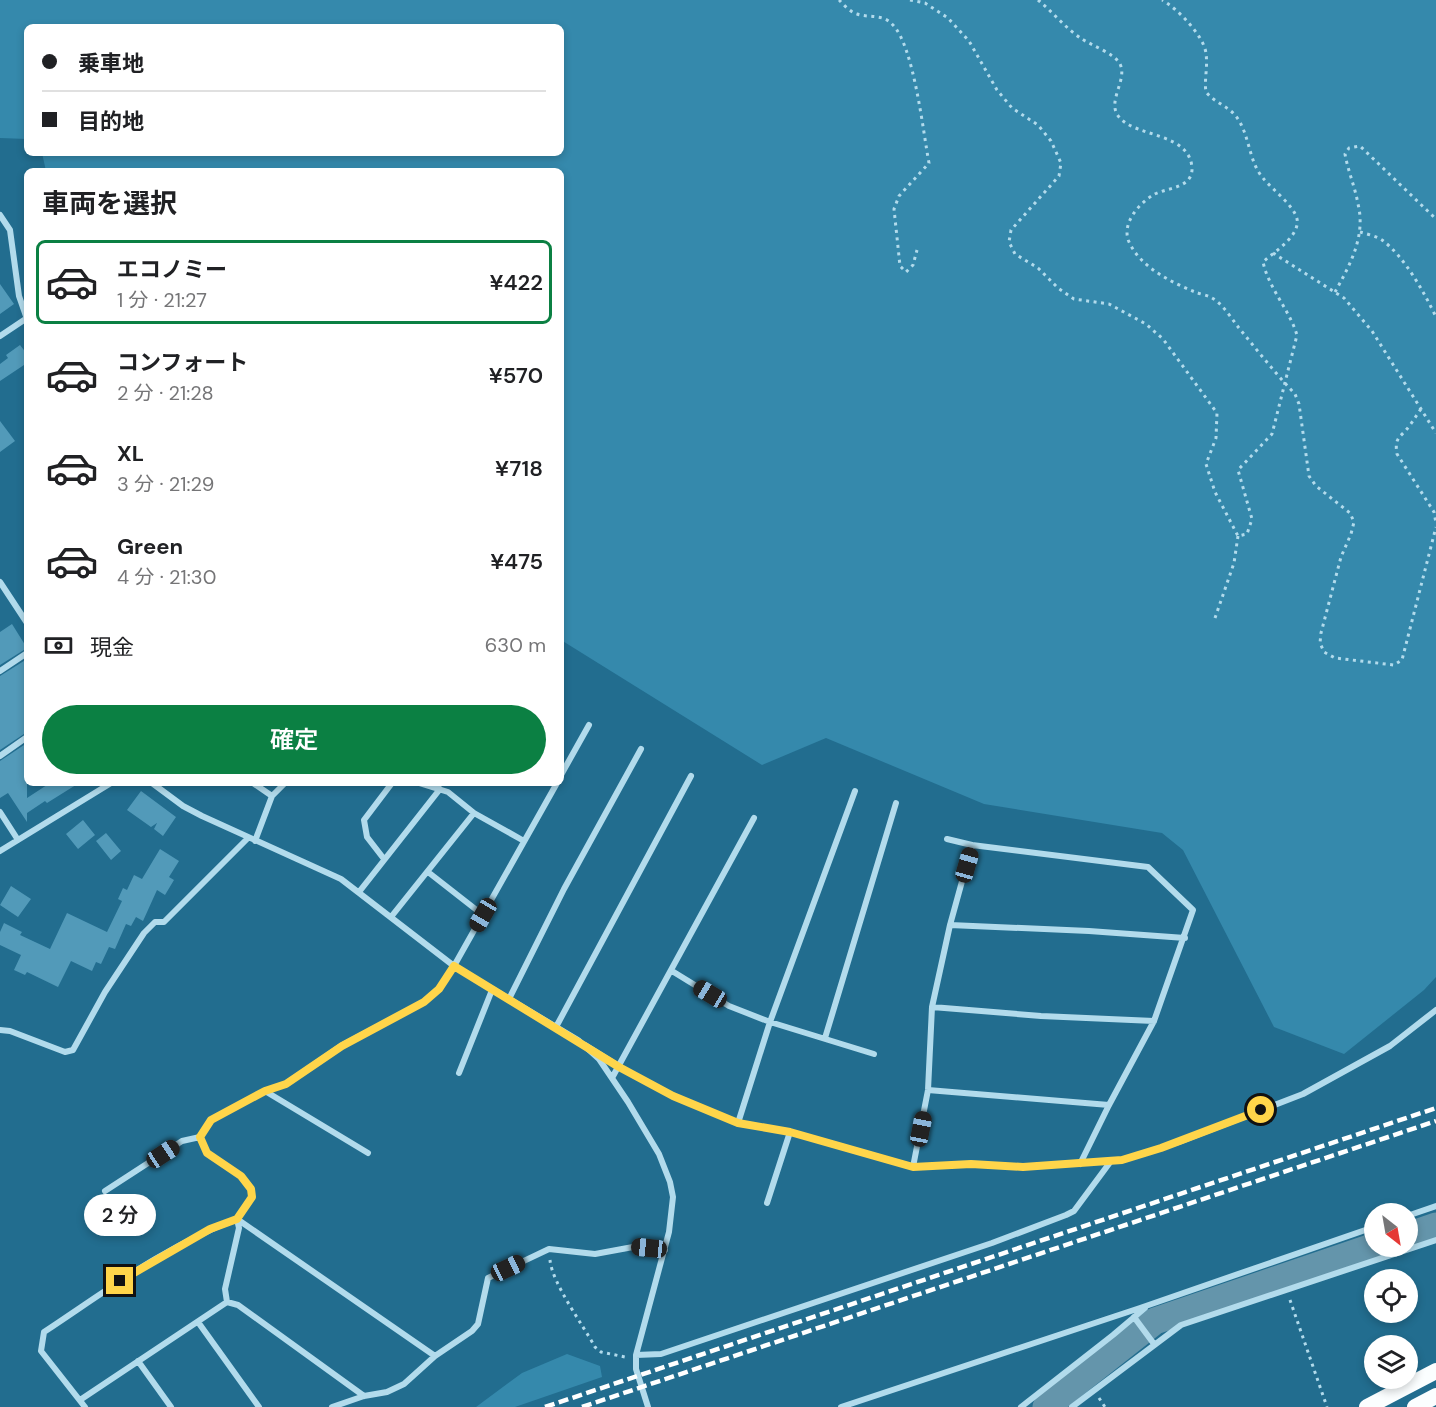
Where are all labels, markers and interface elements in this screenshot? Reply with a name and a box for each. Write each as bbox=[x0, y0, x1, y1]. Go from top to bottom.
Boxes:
text: 乗車地 bbox=[78, 49, 144, 78]
text: 目的地 bbox=[78, 107, 144, 136]
text: 車両を選択 bbox=[42, 186, 177, 221]
icon: car bbox=[45, 255, 99, 309]
text: エコノミー bbox=[117, 255, 227, 284]
text: ¥422 bbox=[490, 268, 543, 297]
text: 1 分 · 21:27 bbox=[117, 287, 207, 313]
icon: car bbox=[45, 348, 99, 402]
text: コンフォート bbox=[117, 348, 248, 377]
text: ¥570 bbox=[489, 361, 543, 390]
text: 2 分 · 21:28 bbox=[117, 380, 214, 406]
text: XL bbox=[117, 439, 144, 468]
icon: car bbox=[45, 441, 99, 495]
text: ¥718 bbox=[495, 454, 543, 483]
text: 3 分 · 21:29 bbox=[117, 471, 214, 497]
text: Green bbox=[117, 532, 183, 561]
icon: car bbox=[45, 534, 99, 588]
text: ¥475 bbox=[490, 547, 543, 576]
text: 4 分 · 21:30 bbox=[117, 564, 216, 590]
icon: cash bbox=[42, 629, 75, 662]
text: 630 m bbox=[485, 632, 546, 658]
text: 現金 bbox=[90, 633, 134, 662]
button: 確定 bbox=[42, 705, 546, 774]
car bbox=[953, 845, 981, 885]
car bbox=[466, 895, 500, 935]
car bbox=[690, 977, 730, 1011]
route start bbox=[1247, 1096, 1274, 1123]
car bbox=[909, 1110, 933, 1148]
car bbox=[143, 1137, 183, 1171]
callout: 2 分 bbox=[84, 1194, 156, 1236]
text: 2 分 bbox=[102, 1202, 138, 1228]
north arrow bbox=[1364, 1203, 1418, 1257]
map controls bbox=[1364, 1203, 1418, 1389]
car bbox=[630, 1237, 668, 1259]
car bbox=[488, 1252, 528, 1284]
route end bbox=[106, 1267, 133, 1294]
button: locate bbox=[1364, 1269, 1418, 1323]
button: layers bbox=[1364, 1335, 1418, 1389]

